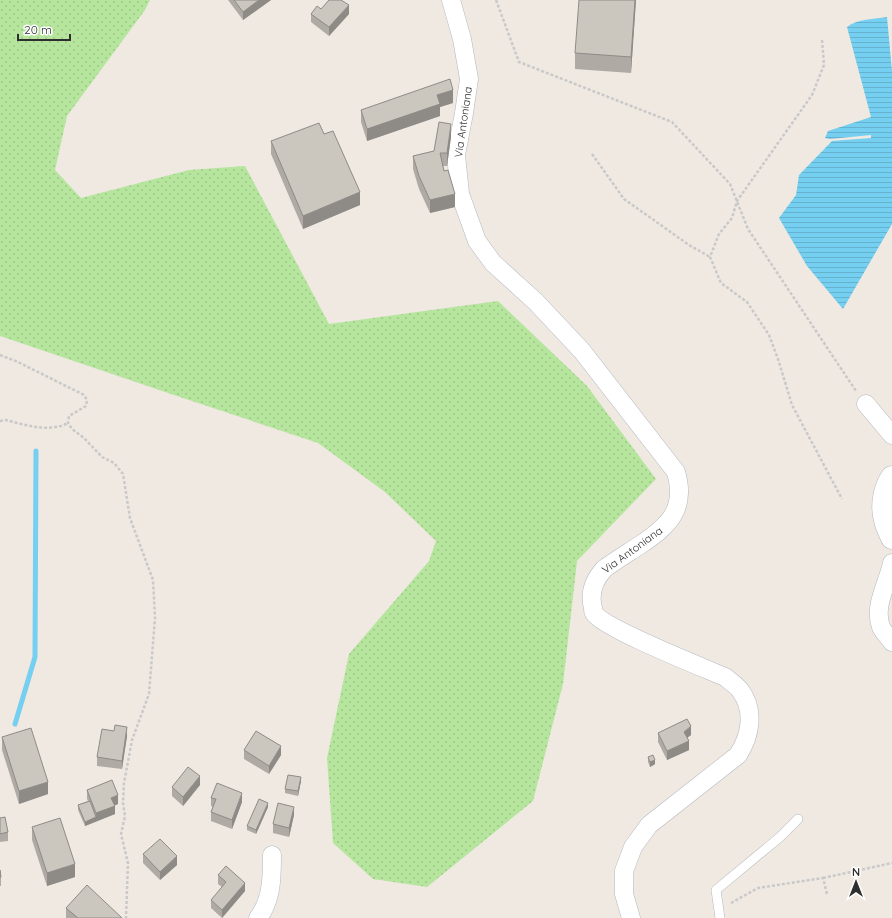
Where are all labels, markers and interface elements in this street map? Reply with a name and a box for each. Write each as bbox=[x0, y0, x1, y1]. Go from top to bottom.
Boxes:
scale bar bbox=[18, 16, 70, 42]
text: 20 m bbox=[24, 22, 52, 37]
street label: Via Antoniana bbox=[451, 86, 475, 158]
street label: Via Antoniana bbox=[599, 523, 665, 577]
north arrow bbox=[836, 862, 876, 902]
text: N bbox=[852, 865, 860, 879]

